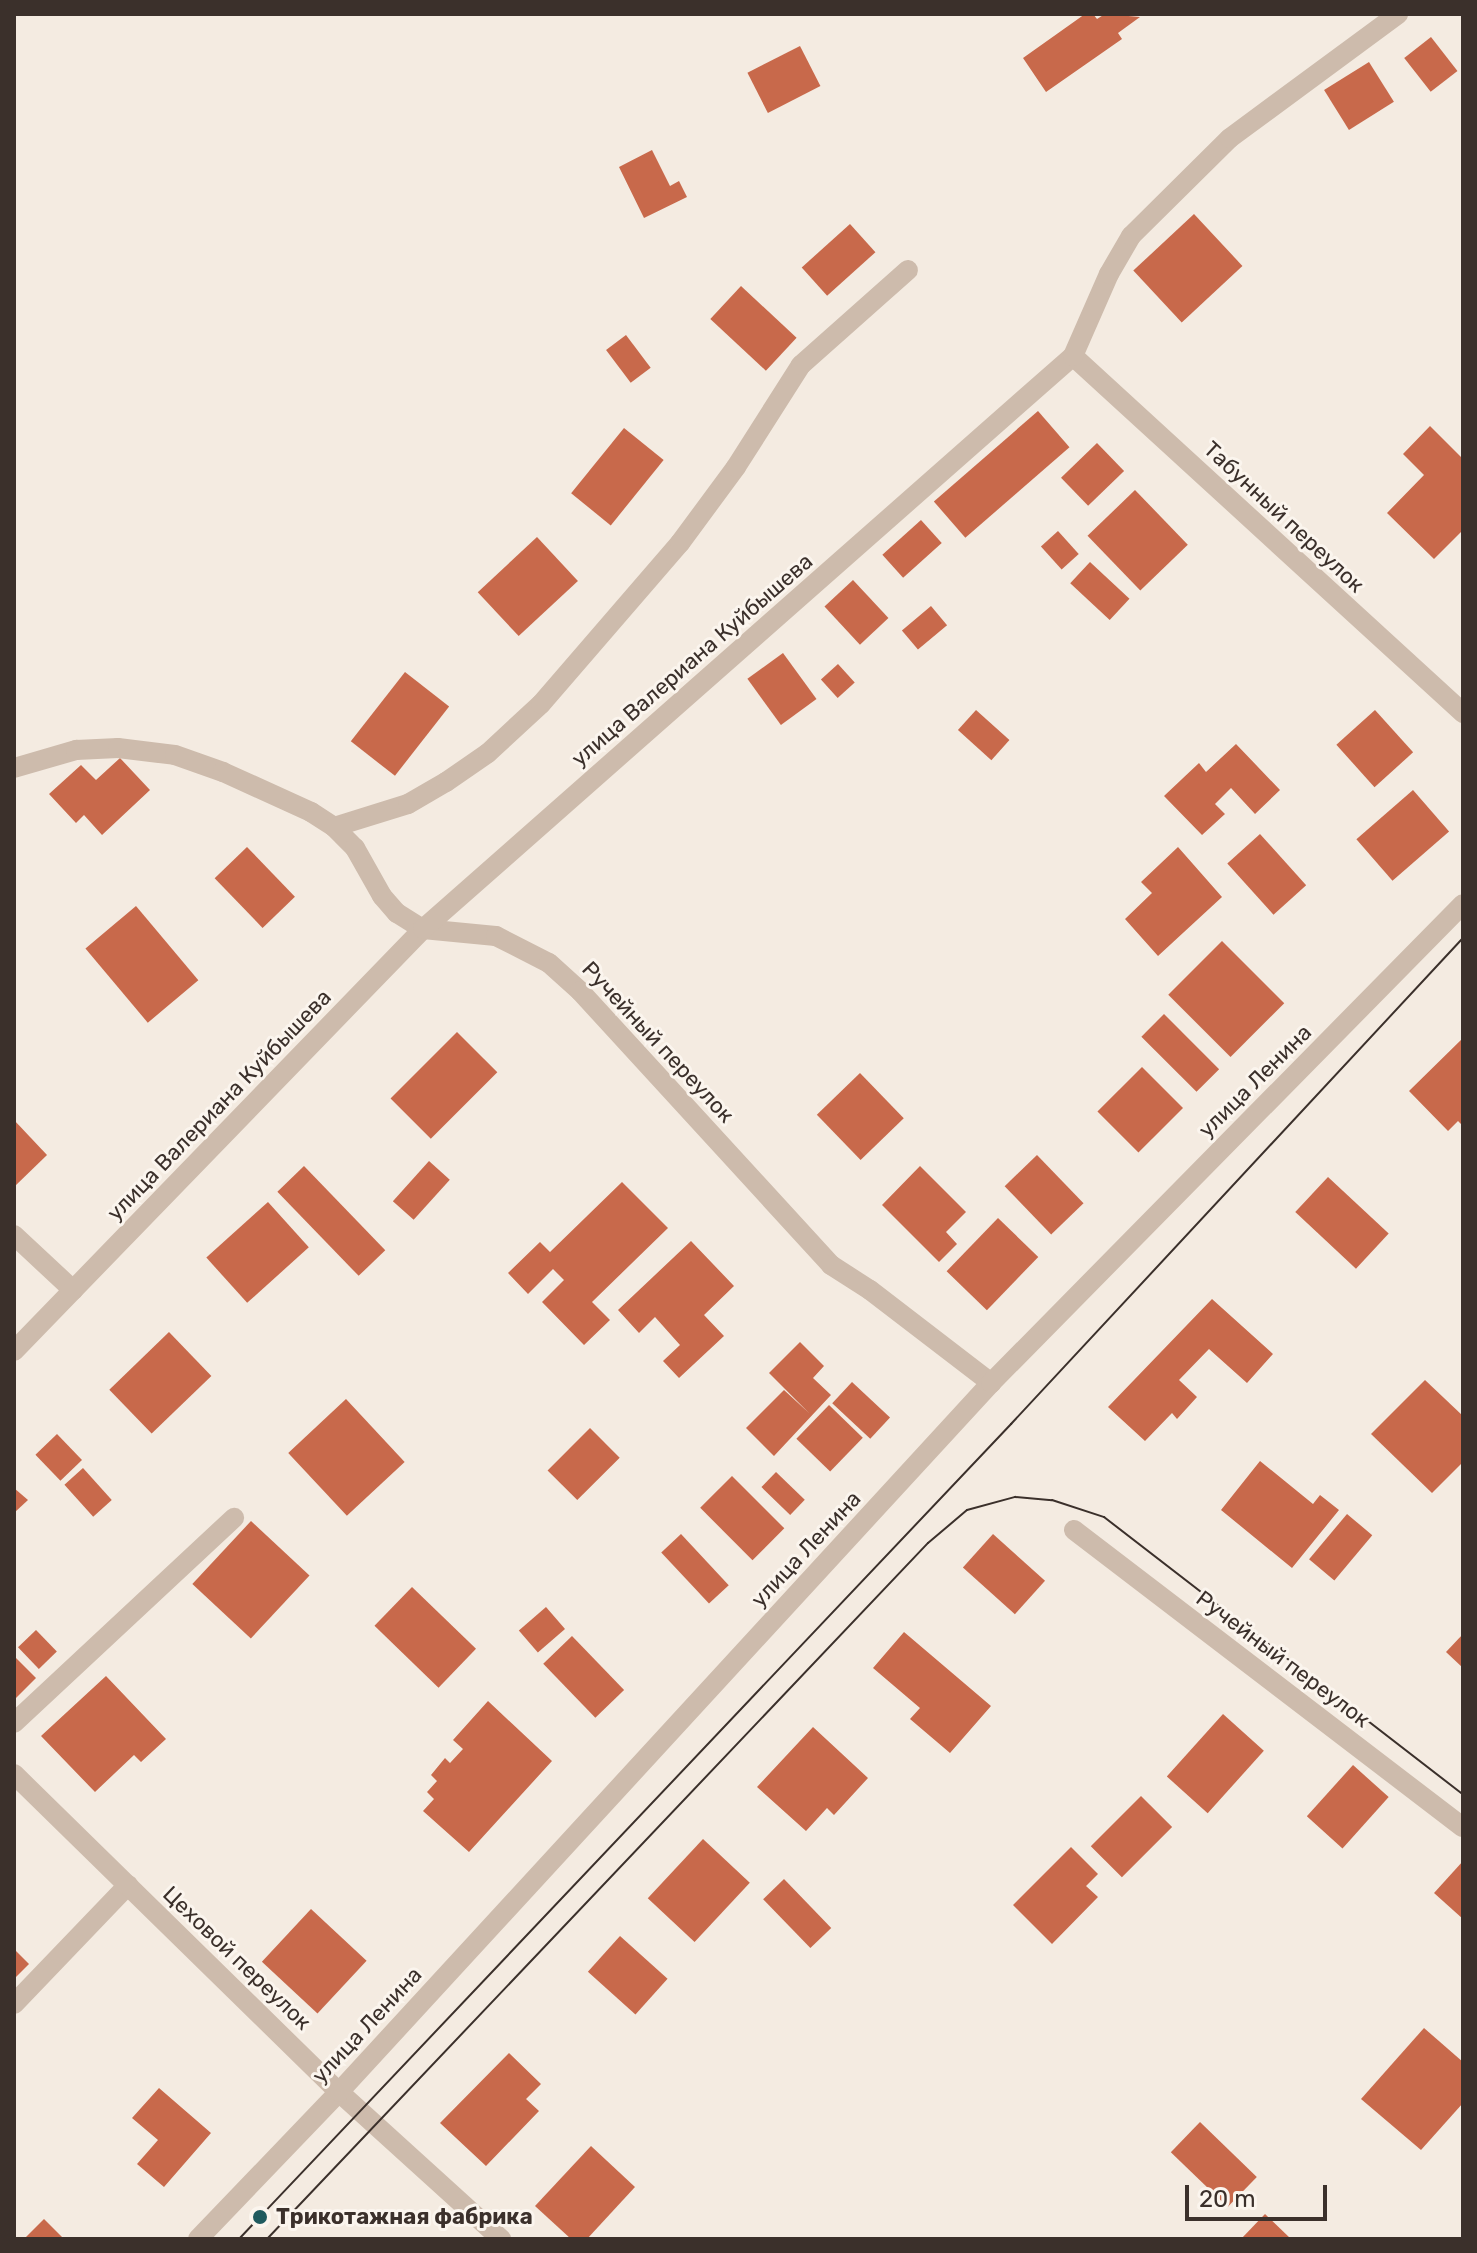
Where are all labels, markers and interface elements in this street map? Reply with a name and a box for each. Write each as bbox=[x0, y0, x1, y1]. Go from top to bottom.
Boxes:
street label: Табунный переулок bbox=[1198, 436, 1370, 598]
street label: улица Валериана Куйбышева bbox=[566, 548, 818, 772]
street label: Ручейный переулок bbox=[577, 956, 739, 1128]
street label: улица Валериана Куйбышева bbox=[101, 984, 337, 1226]
street label: улица Ленина bbox=[1193, 1019, 1317, 1143]
street label: улица Ленина bbox=[746, 1486, 866, 1612]
street label: Ручейный переулок bbox=[1191, 1585, 1375, 1733]
street label: Цеховой переулок bbox=[158, 1881, 316, 2035]
street label: улица Ленина bbox=[307, 1962, 427, 2088]
scale bar bbox=[1189, 2169, 1331, 2219]
text: 20 m bbox=[1199, 2185, 1256, 2213]
place label: Трикотажная фабрика bbox=[276, 2204, 533, 2230]
marker: Трикотажная фабрика bbox=[251, 2208, 269, 2226]

